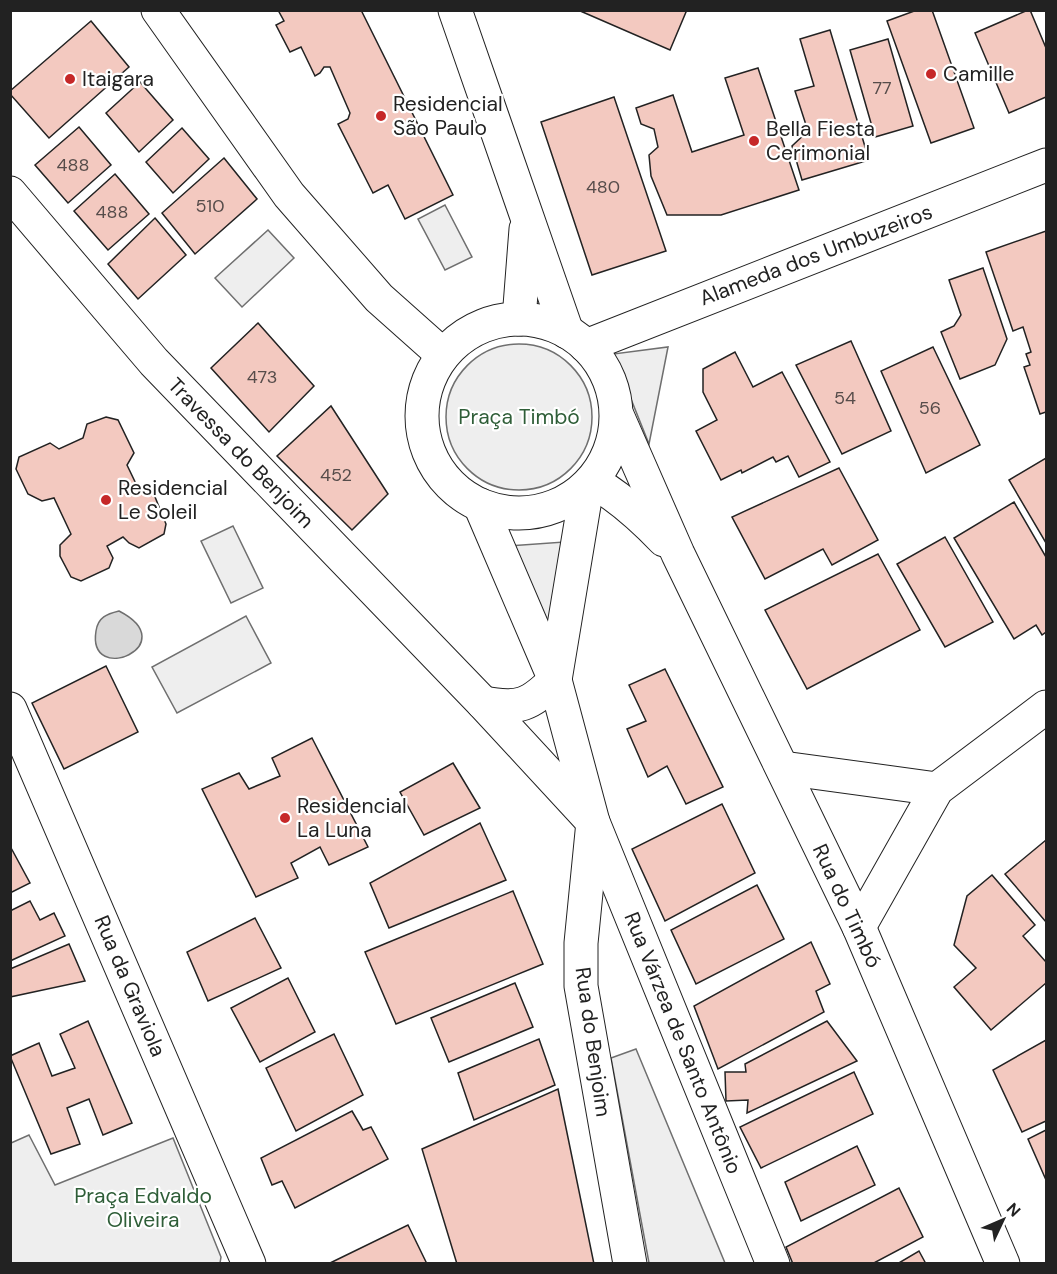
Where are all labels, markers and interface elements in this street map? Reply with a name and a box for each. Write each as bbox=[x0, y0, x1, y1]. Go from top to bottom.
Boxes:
place label: Camille bbox=[943, 60, 1015, 88]
place label: Itaigara bbox=[82, 65, 154, 93]
marker: Camille bbox=[924, 67, 938, 81]
marker: Itaigara bbox=[63, 72, 77, 86]
house number: 77 bbox=[872, 76, 892, 100]
place label: Residencial São Paulo bbox=[393, 90, 503, 142]
marker: Residencial São Paulo bbox=[374, 109, 388, 123]
place label: Bella Fiesta Cerimonial bbox=[766, 115, 875, 167]
marker: Bella Fiesta Cerimonial bbox=[747, 134, 761, 148]
house number: 488 bbox=[57, 153, 89, 177]
house number: 480 bbox=[586, 175, 620, 199]
house number: 510 bbox=[196, 194, 224, 218]
street label: Alameda dos Umbuzeiros bbox=[696, 198, 936, 312]
house number: 488 bbox=[96, 200, 128, 224]
house number: 473 bbox=[247, 365, 277, 389]
street label: Travessa do Benjoim bbox=[162, 372, 320, 534]
house number: 54 bbox=[834, 386, 856, 410]
house number: 56 bbox=[919, 396, 941, 420]
park label: Praça Timbó bbox=[458, 403, 580, 431]
house number: 452 bbox=[320, 463, 352, 487]
place label: Residencial Le Soleil bbox=[118, 474, 228, 526]
marker: Residencial Le Soleil bbox=[99, 493, 113, 507]
place label: Residencial La Luna bbox=[297, 792, 407, 844]
marker: Residencial La Luna bbox=[278, 811, 292, 825]
street label: Rua do Timbó bbox=[806, 839, 888, 973]
street label: Rua Várzea de Santo Antônio bbox=[617, 908, 749, 1178]
street label: Rua da Graviola bbox=[88, 911, 172, 1061]
street label: Rua do Benjoim bbox=[569, 965, 617, 1119]
park label: Praça Edvaldo Oliveira bbox=[74, 1182, 212, 1234]
north arrow bbox=[973, 1190, 1033, 1250]
text: N bbox=[1002, 1198, 1025, 1221]

